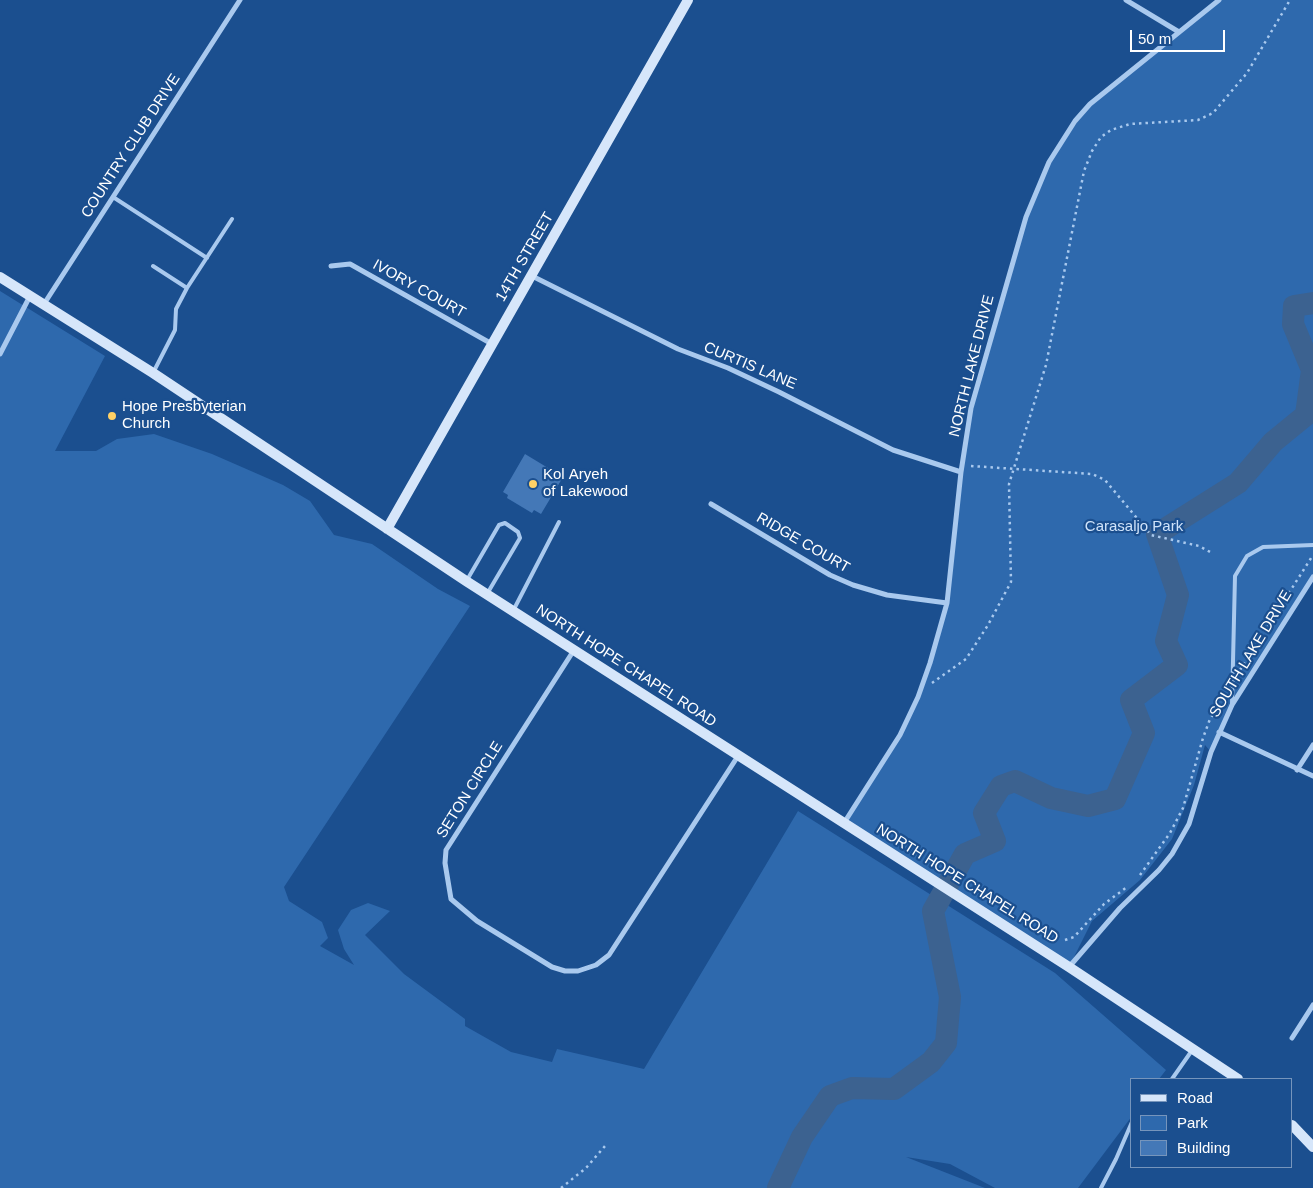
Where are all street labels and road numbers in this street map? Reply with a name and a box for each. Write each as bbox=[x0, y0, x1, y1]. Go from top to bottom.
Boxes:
street label: COUNTRY CLUB DRIVE bbox=[78, 71, 184, 221]
street label: 14TH STREET bbox=[492, 209, 558, 305]
street label: IVORY COURT bbox=[369, 256, 469, 322]
street label: NORTH LAKE DRIVE bbox=[946, 293, 998, 439]
street label: CURTIS LANE bbox=[701, 338, 799, 394]
street label: RIDGE COURT bbox=[753, 509, 853, 577]
street label: SOUTH LAKE DRIVE bbox=[1206, 587, 1296, 721]
street label: NORTH HOPE CHAPEL ROAD bbox=[532, 601, 720, 731]
street label: SETON CIRCLE bbox=[433, 738, 507, 842]
street label: NORTH HOPE CHAPEL ROAD bbox=[873, 820, 1061, 948]

